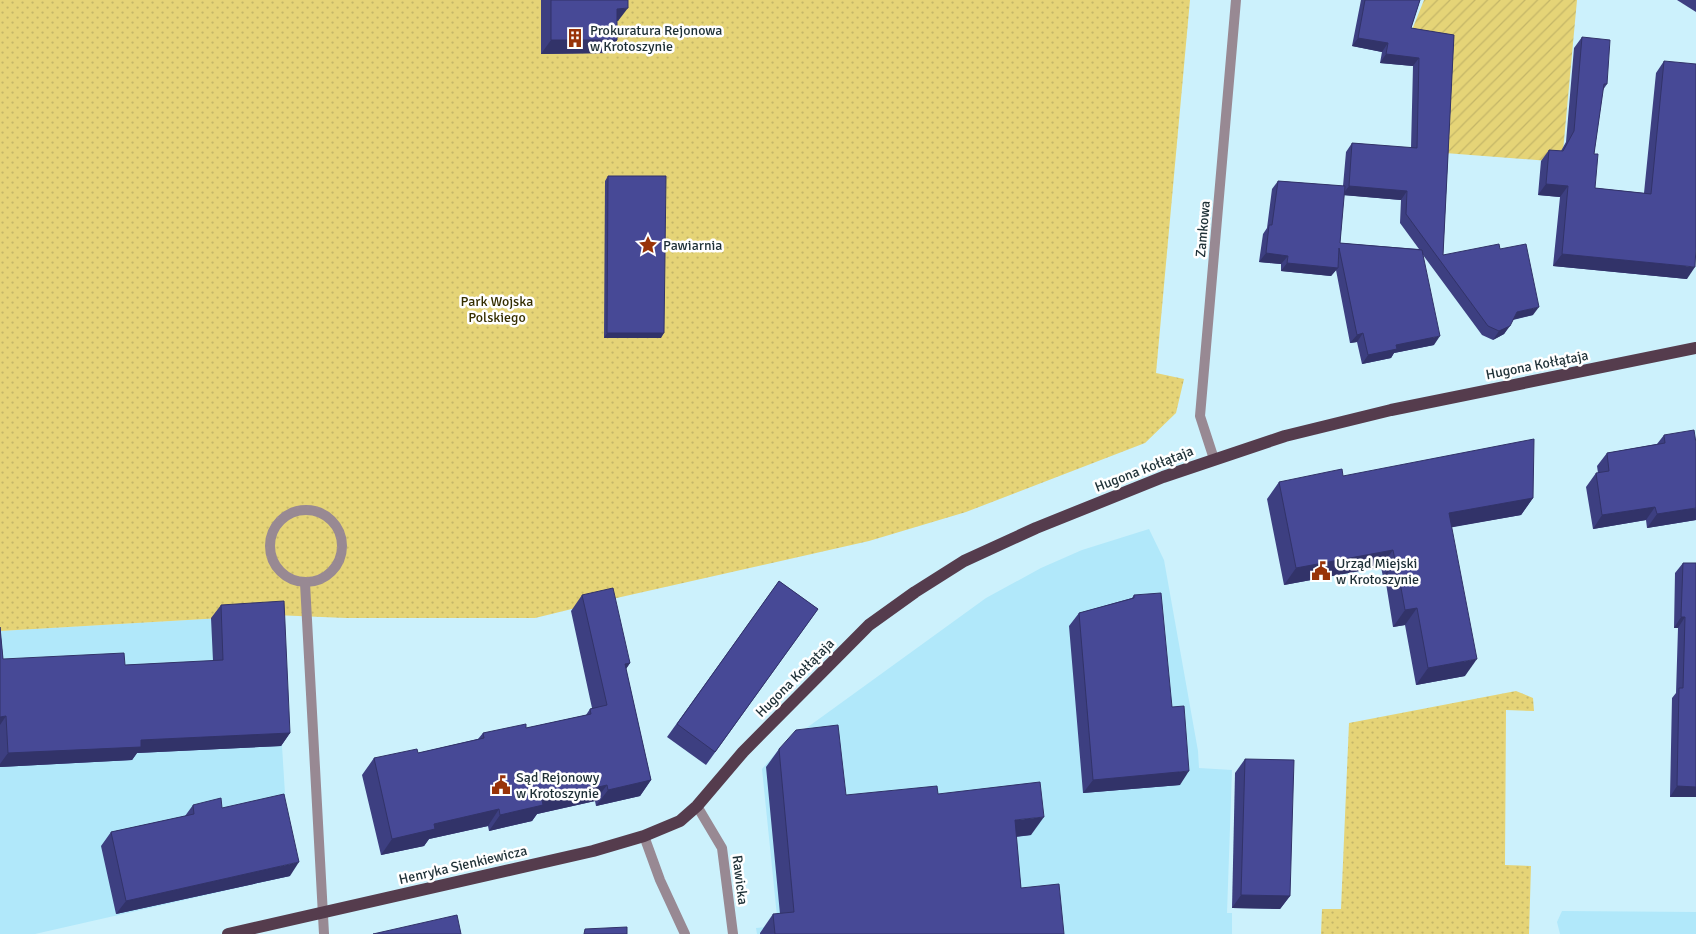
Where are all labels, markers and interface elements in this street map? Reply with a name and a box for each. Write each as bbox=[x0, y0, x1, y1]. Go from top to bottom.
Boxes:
place label: Prokuratura Rejonowa w Krotoszynie bbox=[590, 22, 722, 55]
building icon: Prokuratura Rejonowa w Krotoszynie bbox=[564, 27, 586, 49]
street label: Zamkowa bbox=[1192, 200, 1214, 258]
place icon: Pawiarnia bbox=[637, 234, 659, 256]
place label: Pawiarnia bbox=[663, 237, 722, 254]
park label: Park Wojska Polskiego bbox=[461, 293, 533, 326]
street label: Hugona Kołłątaja bbox=[1484, 347, 1590, 383]
street label: Hugona Kołłątaja bbox=[1092, 442, 1196, 496]
place label: Urząd Miejski w Krotoszynie bbox=[1336, 555, 1419, 588]
public building icon: Urząd Miejski w Krotoszynie bbox=[1310, 560, 1332, 582]
street label: Hugona Kołłątaja bbox=[752, 635, 838, 721]
place label: Sąd Rejonowy w Krotoszynie bbox=[516, 769, 600, 802]
public building icon: Sąd Rejonowy w Krotoszynie bbox=[490, 774, 512, 796]
street label: Henryka Sienkiewicza bbox=[397, 842, 529, 888]
street label: Rawicka bbox=[729, 854, 751, 906]

